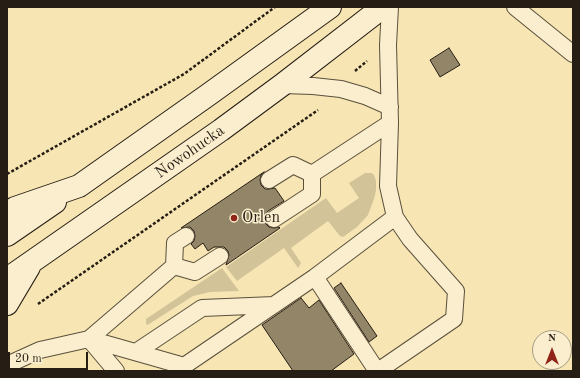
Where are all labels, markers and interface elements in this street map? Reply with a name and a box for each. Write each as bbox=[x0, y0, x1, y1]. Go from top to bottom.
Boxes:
street label: Nowohucka bbox=[152, 121, 228, 183]
place label: Orlen bbox=[242, 208, 280, 228]
marker: Orlen bbox=[229, 213, 239, 223]
north arrow bbox=[532, 330, 572, 370]
text: N bbox=[548, 333, 556, 344]
scale bar bbox=[10, 344, 90, 370]
text: 20 m bbox=[15, 353, 42, 365]

